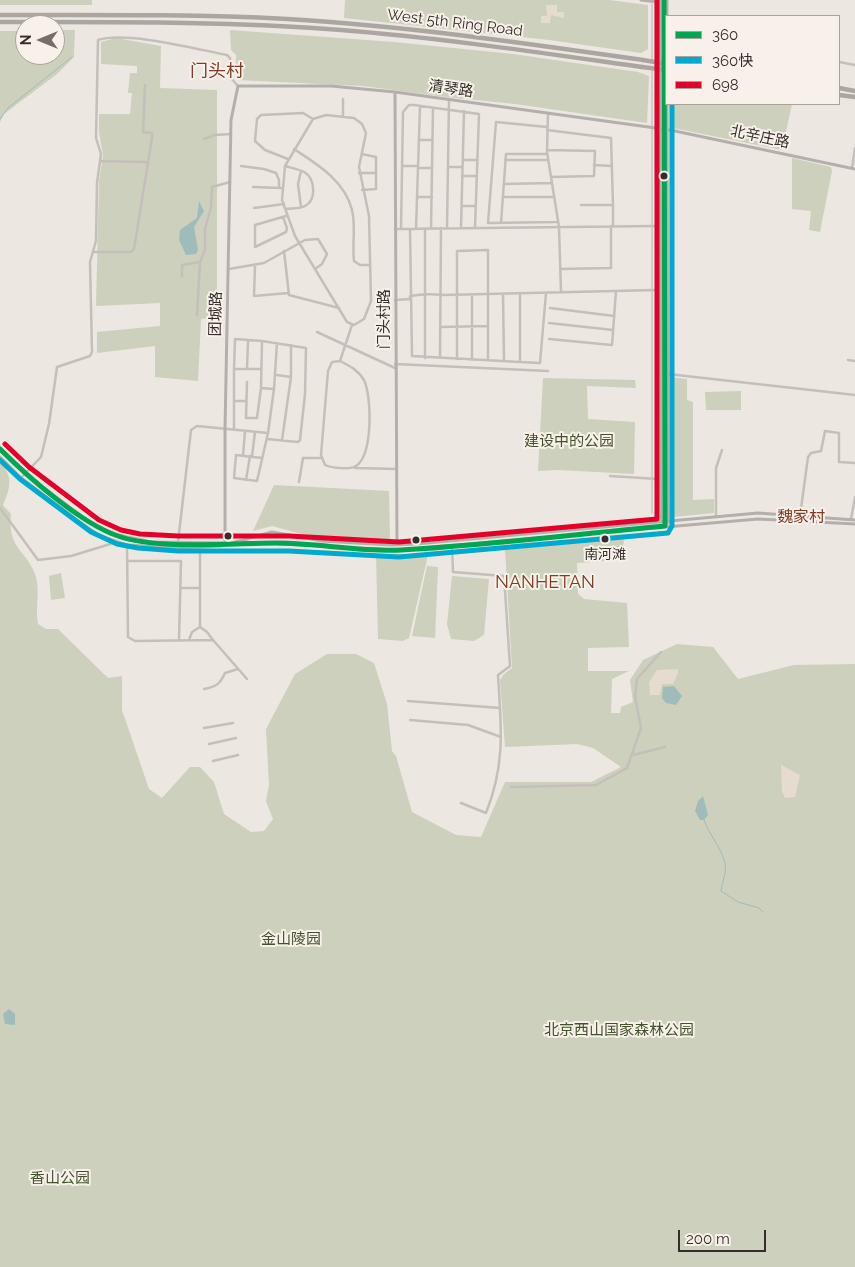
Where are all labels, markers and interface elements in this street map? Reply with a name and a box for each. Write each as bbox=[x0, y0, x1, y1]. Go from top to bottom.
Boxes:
street label: West 5th Ring Road bbox=[386, 6, 524, 40]
north arrow bbox=[15, 15, 65, 65]
legend bbox=[665, 15, 840, 105]
text: 360 bbox=[712, 26, 738, 44]
text: N bbox=[18, 35, 34, 45]
text: 360快 bbox=[712, 52, 753, 70]
district label: 门头村 bbox=[190, 61, 244, 83]
text: 698 bbox=[712, 76, 739, 94]
street label: 清琴路 bbox=[427, 77, 475, 101]
street label: 北辛庄路 bbox=[729, 122, 791, 152]
unlabelled marker bbox=[659, 171, 669, 181]
street label: 门头村路 bbox=[375, 289, 393, 349]
street label: 团城路 bbox=[207, 291, 225, 337]
park label: 建设中的公园 bbox=[524, 432, 614, 450]
district label: 魏家村 bbox=[777, 507, 825, 527]
unlabelled marker bbox=[223, 531, 233, 541]
marker: 南河滩 bbox=[600, 534, 610, 544]
unlabelled marker bbox=[411, 535, 421, 545]
place label: 南河滩 bbox=[584, 547, 626, 563]
district label: NANHETAN bbox=[490, 572, 600, 594]
park label: 金山陵园 bbox=[261, 930, 321, 948]
park label: 北京西山国家森林公园 bbox=[544, 1021, 694, 1039]
park label: 香山公园 bbox=[30, 1169, 90, 1187]
scale bar bbox=[680, 1220, 768, 1252]
text: 200 m bbox=[686, 1230, 730, 1248]

